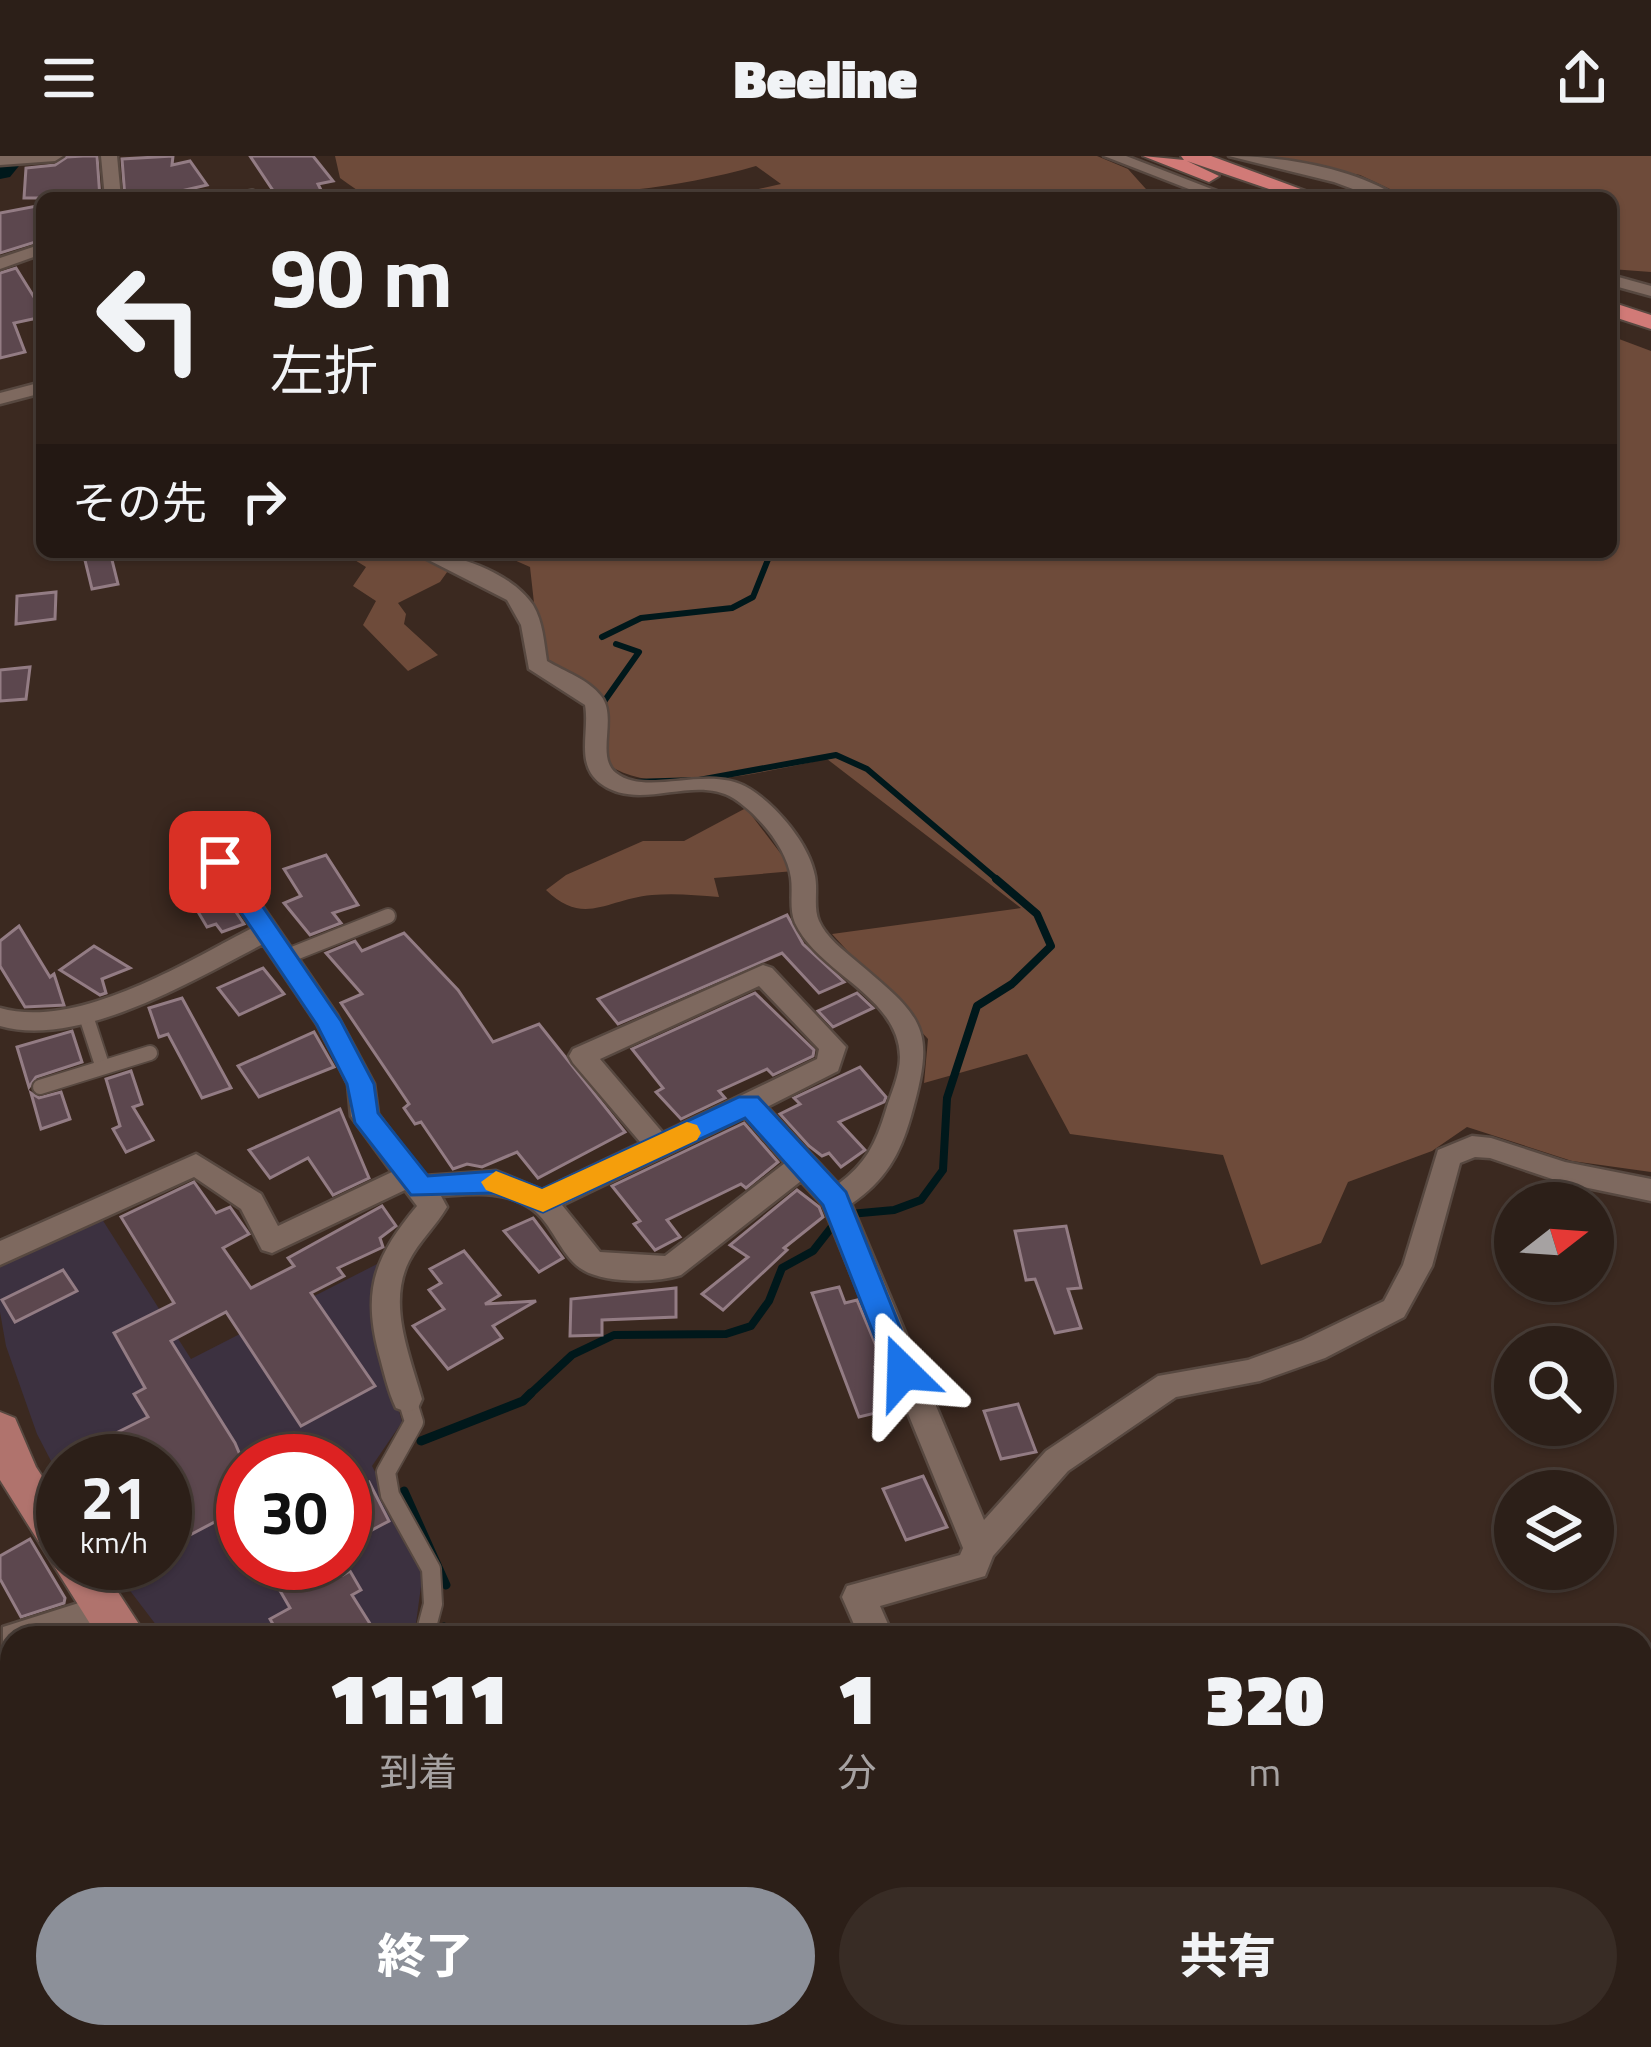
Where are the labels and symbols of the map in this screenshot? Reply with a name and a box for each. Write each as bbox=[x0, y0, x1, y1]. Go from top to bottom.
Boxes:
pin bbox=[169, 811, 271, 913]
north arrow bbox=[1494, 1182, 1614, 1302]
position arrow bbox=[840, 1309, 966, 1435]
speed limit sign: 30 bbox=[216, 1434, 372, 1590]

